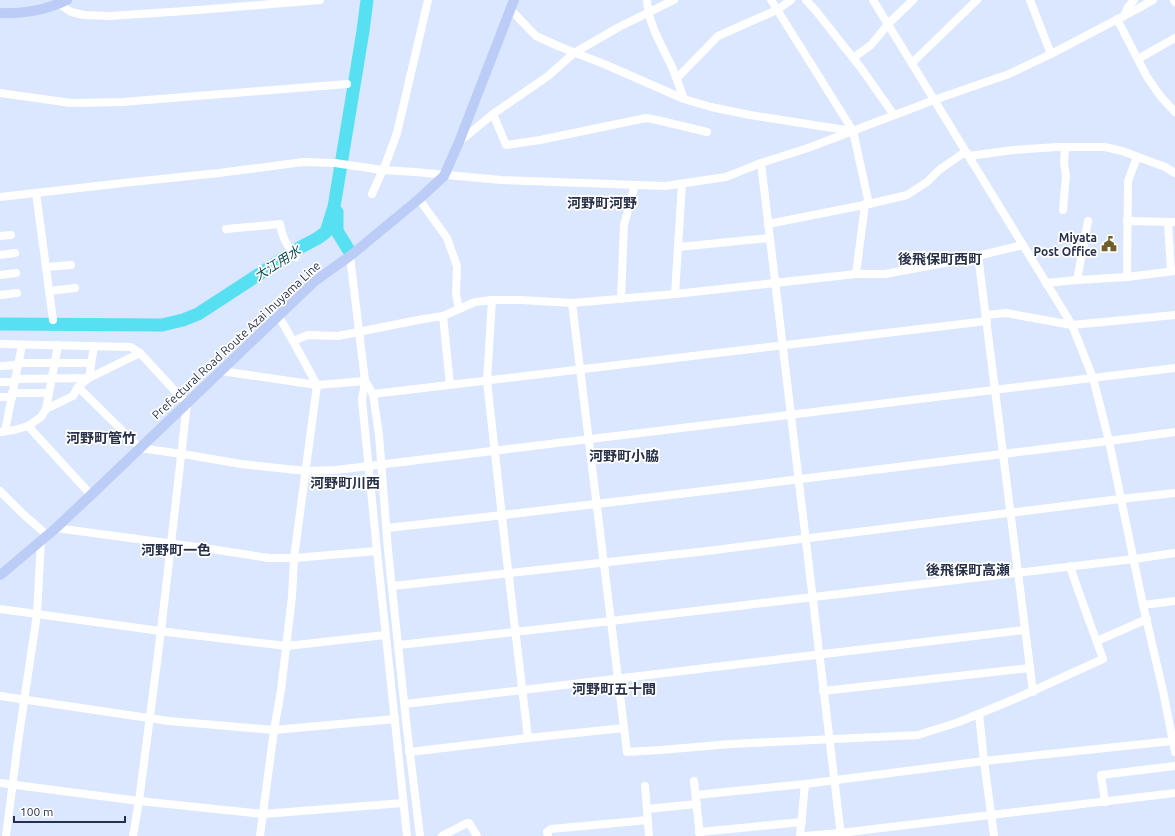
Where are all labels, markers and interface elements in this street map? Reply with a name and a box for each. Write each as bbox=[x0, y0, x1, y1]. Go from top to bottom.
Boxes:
district label: 河野町河野 bbox=[567, 195, 637, 211]
place label: Miyata Post Office bbox=[1033, 231, 1097, 258]
public building icon: Miyata Post Office bbox=[1100, 235, 1118, 253]
water label: 大江用水 bbox=[251, 242, 304, 283]
district label: 後飛保町西町 bbox=[898, 251, 982, 267]
street label: Prefectural Road Route Azai Inuyama Line bbox=[149, 259, 323, 421]
district label: 河野町管竹 bbox=[66, 430, 136, 446]
district label: 河野町小脇 bbox=[589, 448, 659, 464]
district label: 河野町川西 bbox=[310, 475, 380, 491]
district label: 河野町一色 bbox=[141, 542, 211, 558]
district label: 後飛保町高瀬 bbox=[926, 562, 1010, 578]
district label: 河野町五十間 bbox=[572, 681, 656, 697]
scale bar bbox=[14, 798, 125, 824]
text: 100 m bbox=[20, 805, 53, 818]

